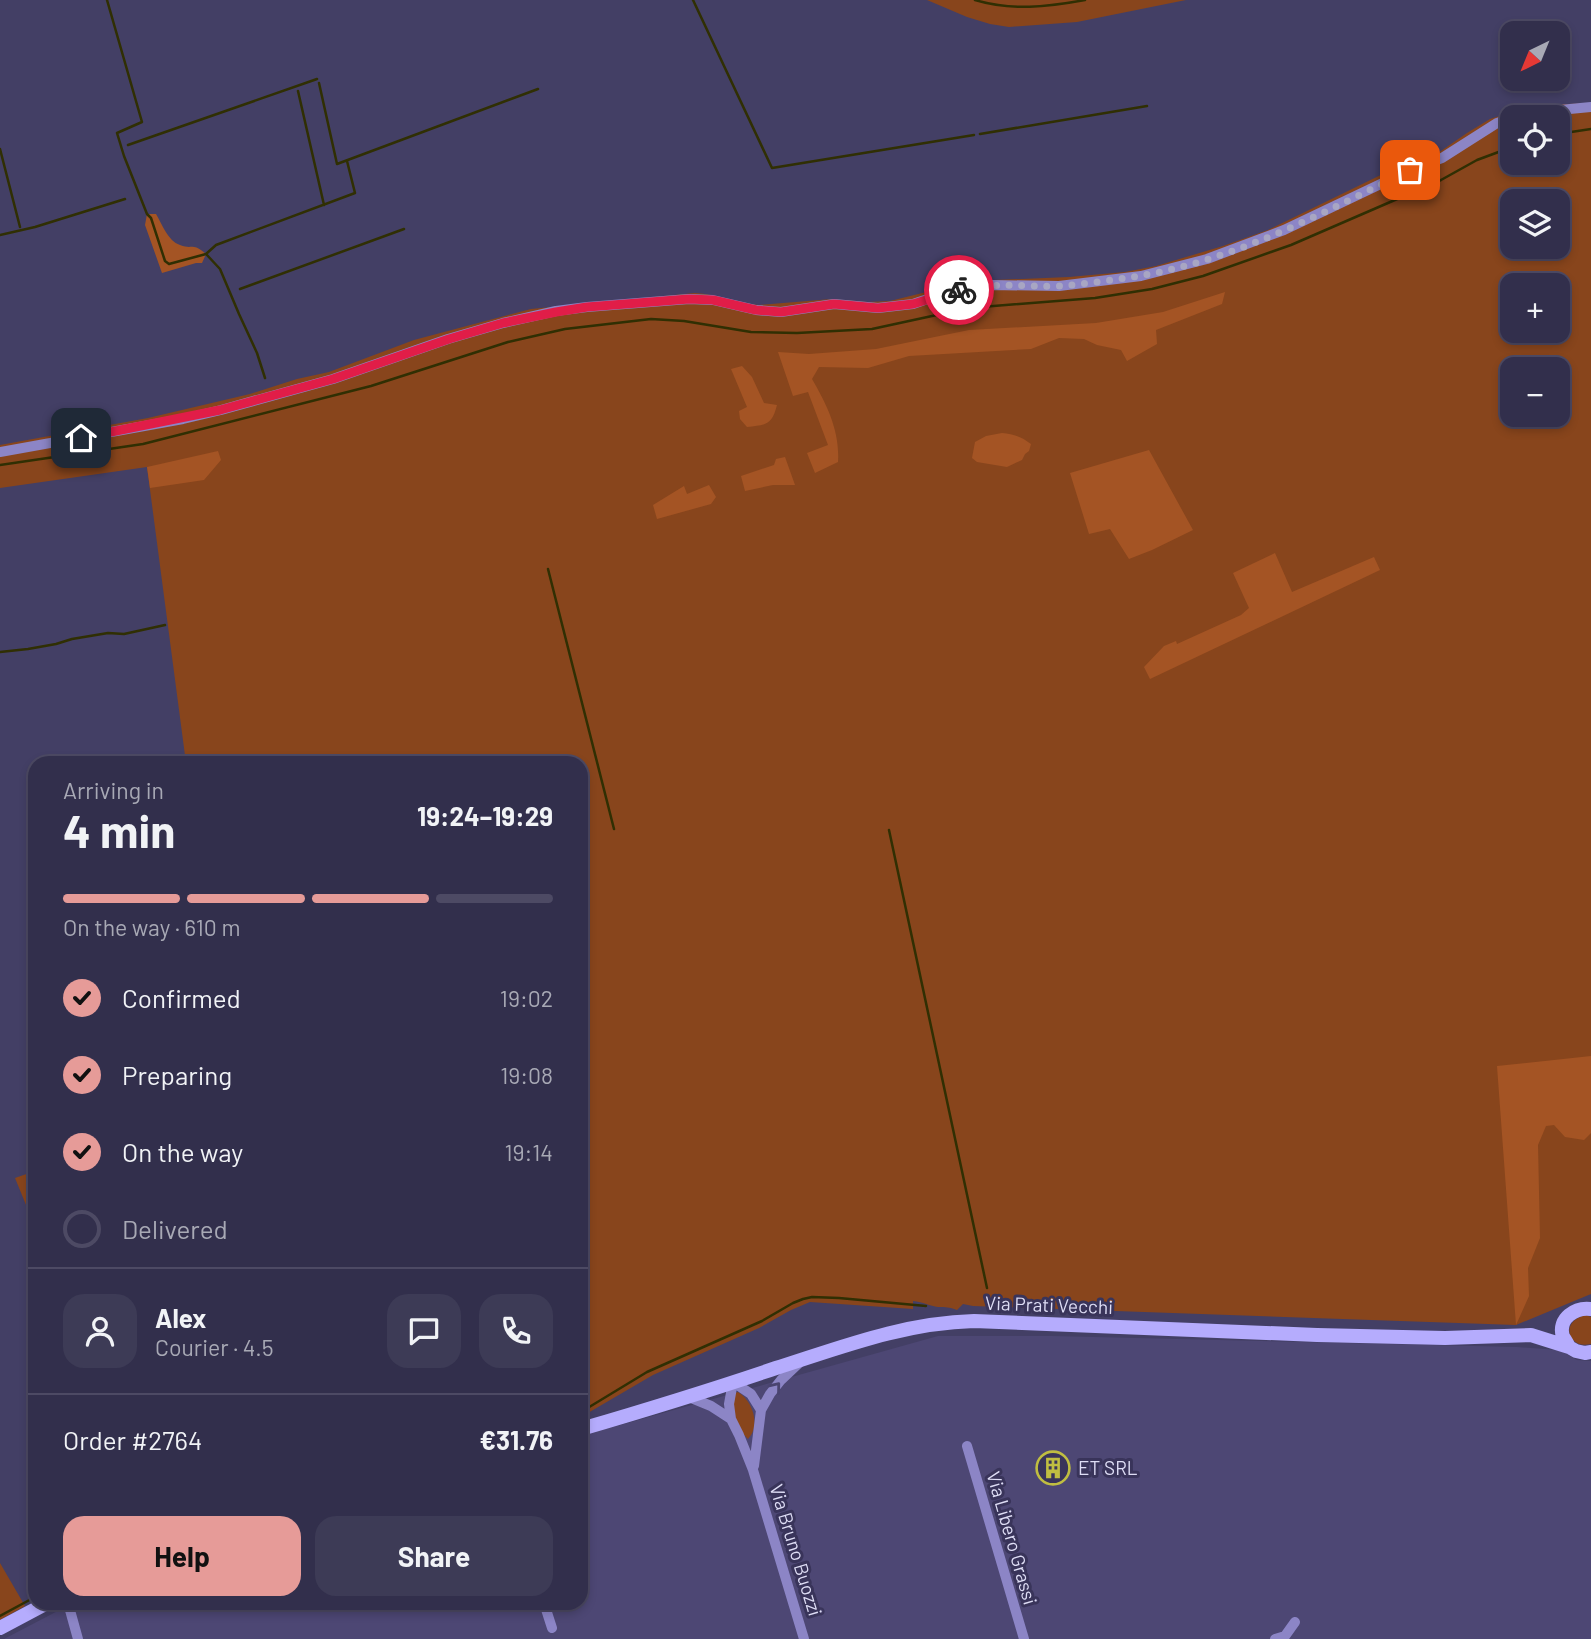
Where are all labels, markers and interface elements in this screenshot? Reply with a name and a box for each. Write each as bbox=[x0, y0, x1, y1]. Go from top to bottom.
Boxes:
north arrow bbox=[1500, 21, 1570, 91]
map controls bbox=[1500, 21, 1570, 427]
button: locate bbox=[1500, 105, 1570, 175]
pin bbox=[1380, 140, 1440, 200]
icon: bag bbox=[1391, 151, 1429, 189]
button: layers bbox=[1500, 189, 1570, 259]
courier bbox=[924, 255, 994, 325]
icon: bike bbox=[940, 271, 978, 309]
button: + bbox=[1500, 273, 1570, 343]
button: − bbox=[1500, 357, 1570, 427]
pin bbox=[51, 408, 111, 468]
icon: home bbox=[62, 419, 100, 457]
text: Arriving in bbox=[63, 776, 164, 804]
text: 19:24–19:29 bbox=[417, 800, 553, 831]
text: 4 min bbox=[63, 802, 175, 857]
text: On the way · 610 m bbox=[63, 913, 240, 941]
icon: check bbox=[63, 979, 101, 1017]
text: Confirmed bbox=[122, 982, 241, 1013]
text: 19:02 bbox=[500, 984, 553, 1012]
icon: check bbox=[63, 1056, 101, 1094]
text: Preparing bbox=[122, 1059, 232, 1090]
text: 19:08 bbox=[500, 1061, 553, 1089]
icon: check bbox=[63, 1133, 101, 1171]
text: On the way bbox=[122, 1136, 243, 1167]
text: 19:14 bbox=[504, 1138, 553, 1166]
text: Delivered bbox=[122, 1213, 228, 1244]
street label: Via Prati Vecchi bbox=[985, 1291, 1113, 1318]
button: person bbox=[63, 1294, 137, 1368]
button: chat bbox=[387, 1294, 461, 1368]
button: phone bbox=[479, 1294, 553, 1368]
text: Alex bbox=[155, 1302, 206, 1333]
text: Courier · 4.5 bbox=[155, 1333, 274, 1361]
one-way arrow bbox=[768, 1382, 781, 1395]
text: Order #2764 bbox=[63, 1424, 202, 1455]
text: €31.76 bbox=[479, 1424, 553, 1455]
building icon: ET SRL bbox=[1034, 1449, 1072, 1487]
place label: ET SRL bbox=[1078, 1456, 1138, 1479]
street label: Via Libero Grassi bbox=[982, 1469, 1043, 1607]
street label: Via Bruno Buozzi bbox=[765, 1481, 827, 1619]
button: Help bbox=[63, 1516, 301, 1596]
button: Share bbox=[315, 1516, 553, 1596]

